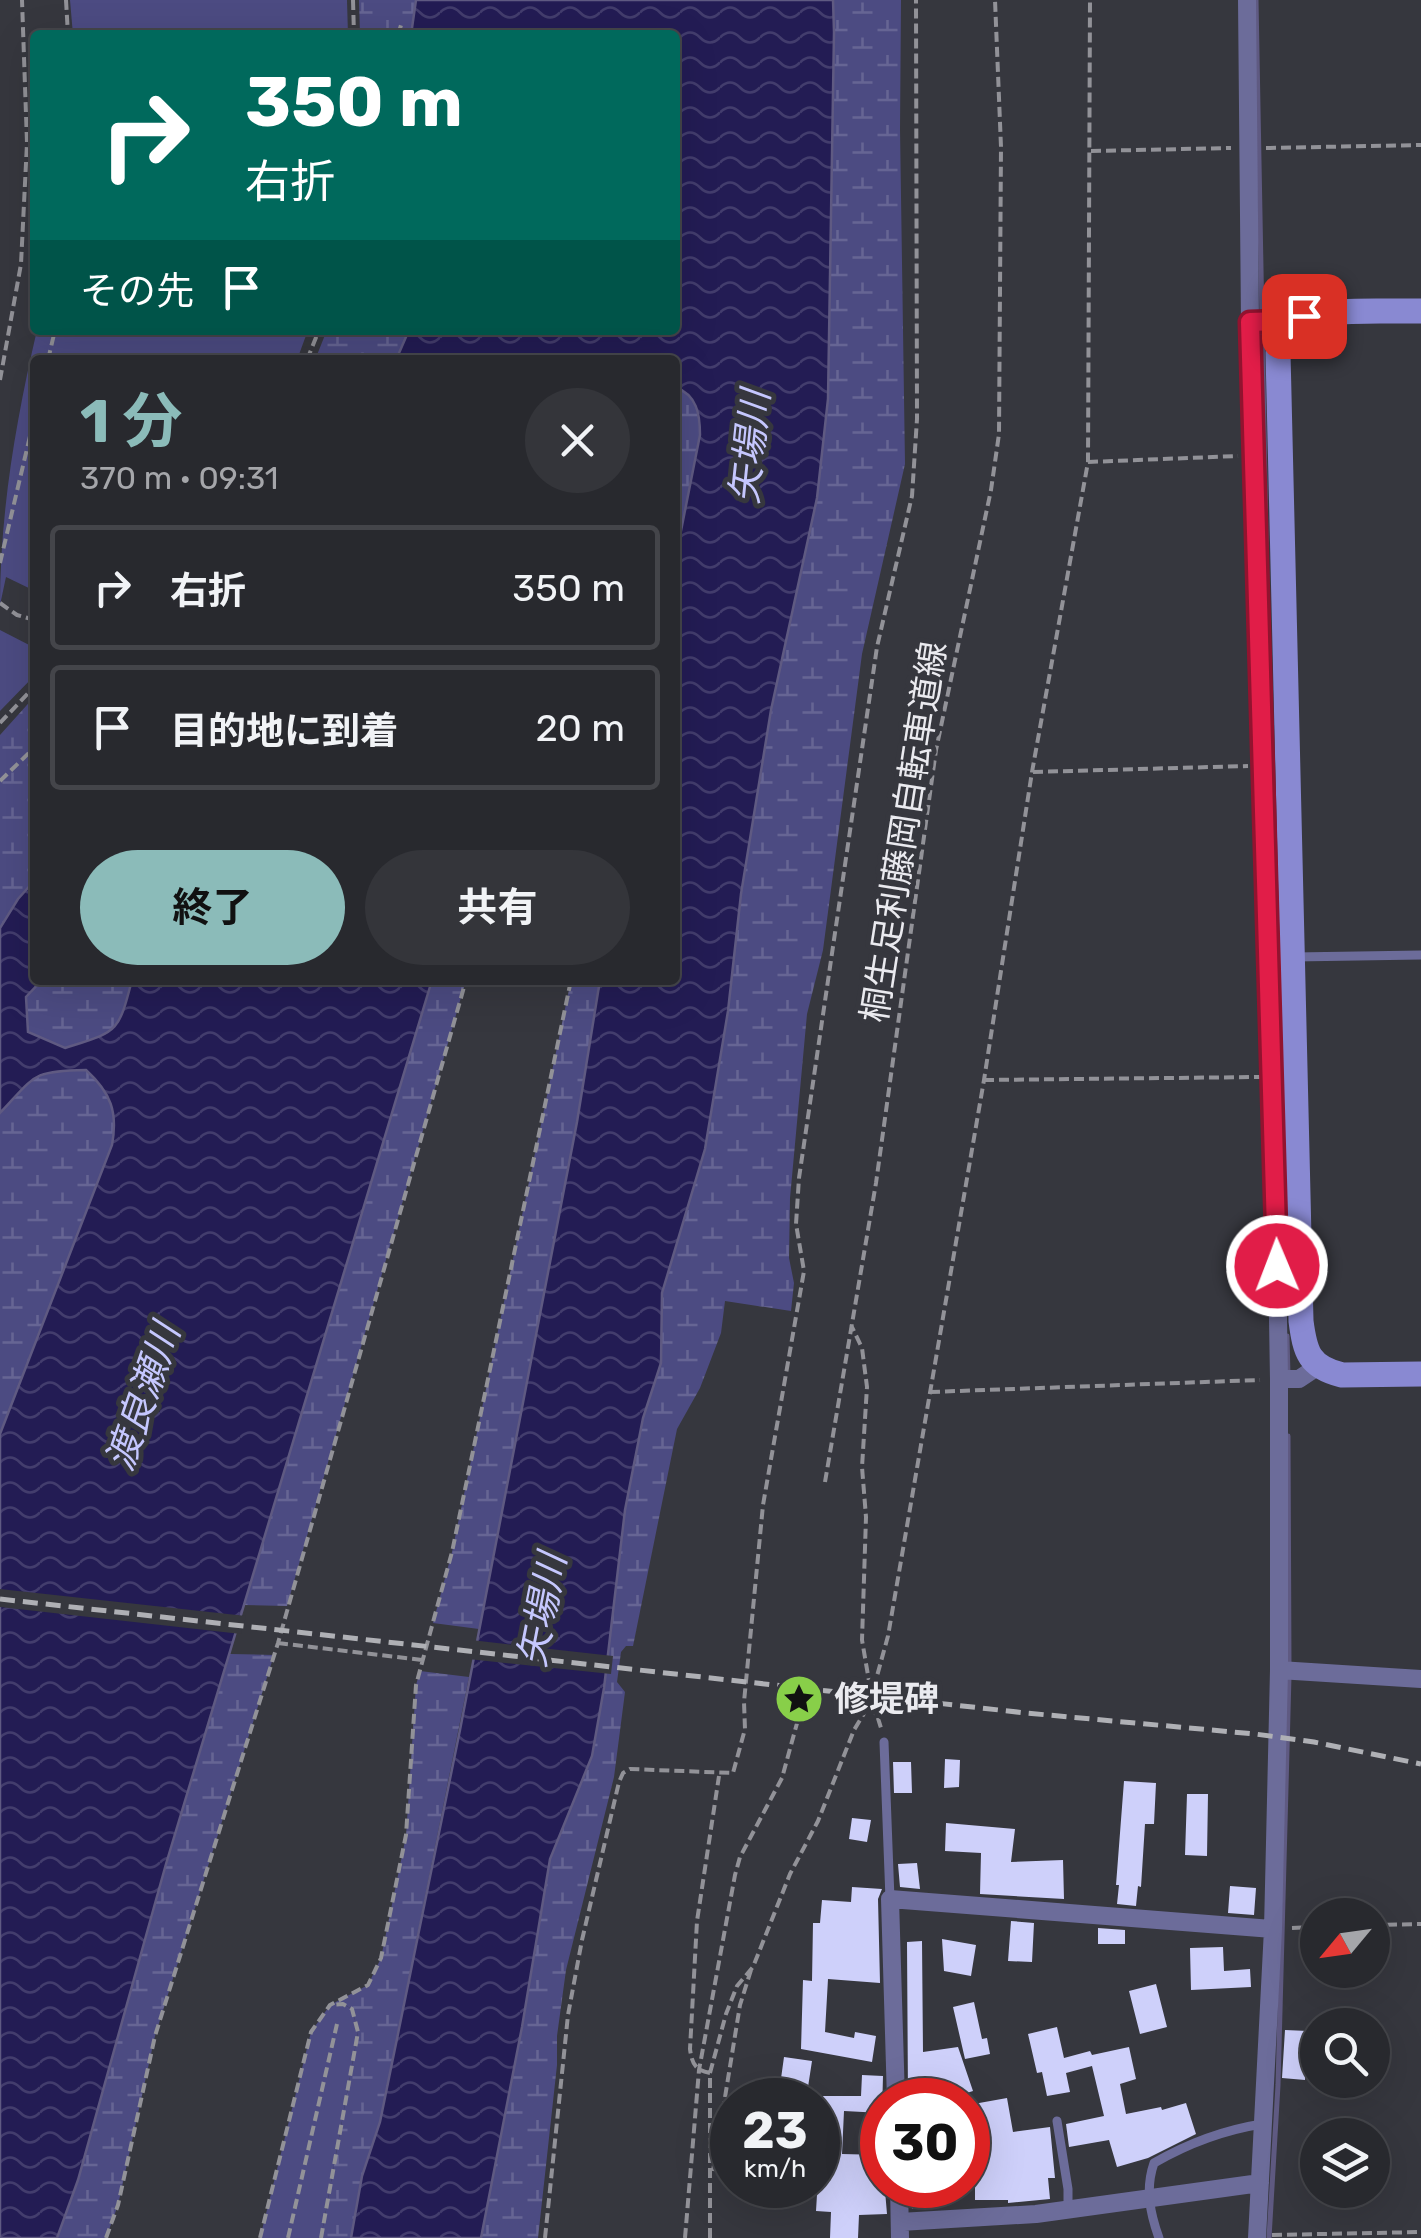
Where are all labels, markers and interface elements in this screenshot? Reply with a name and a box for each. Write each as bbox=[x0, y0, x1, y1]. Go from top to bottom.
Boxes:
text: 350 m bbox=[245, 61, 463, 144]
icon: right bbox=[80, 70, 210, 200]
text: 右折 bbox=[245, 155, 335, 208]
icon: arrive bbox=[214, 260, 269, 315]
text: その先 bbox=[80, 268, 194, 314]
pin bbox=[1262, 274, 1347, 359]
icon: arrive bbox=[1277, 289, 1332, 344]
water label: 矢場川 bbox=[721, 384, 779, 506]
text: 1 分 bbox=[80, 386, 183, 457]
button: close bbox=[525, 388, 630, 493]
text: 370 m · 09:31 bbox=[80, 459, 278, 497]
icon: right bbox=[85, 560, 140, 615]
text: 350 m bbox=[512, 565, 625, 611]
text: 右折 bbox=[170, 568, 246, 614]
street label: 桐生足利藤岡自転車道線 bbox=[853, 639, 955, 1025]
icon: arrive bbox=[85, 700, 140, 755]
text: 20 m bbox=[535, 705, 625, 751]
text: 目的地に到着 bbox=[170, 708, 398, 754]
button: 終了 bbox=[80, 850, 345, 965]
button: 共有 bbox=[365, 850, 630, 965]
position arrow bbox=[1225, 1214, 1329, 1318]
water label: 渡良瀬川 bbox=[97, 1314, 191, 1476]
water label: 矢場川 bbox=[509, 1546, 576, 1670]
place icon: 修堤碑 bbox=[773, 1673, 825, 1725]
place label: 修堤碑 bbox=[834, 1678, 939, 1720]
north arrow bbox=[1300, 1898, 1390, 1988]
map controls bbox=[1300, 1898, 1390, 2208]
button: search bbox=[1300, 2008, 1390, 2098]
speed limit sign: 30 bbox=[860, 2078, 990, 2208]
text: 23 bbox=[742, 2101, 808, 2161]
button: layers bbox=[1300, 2118, 1390, 2208]
text: km/h bbox=[744, 2154, 806, 2183]

